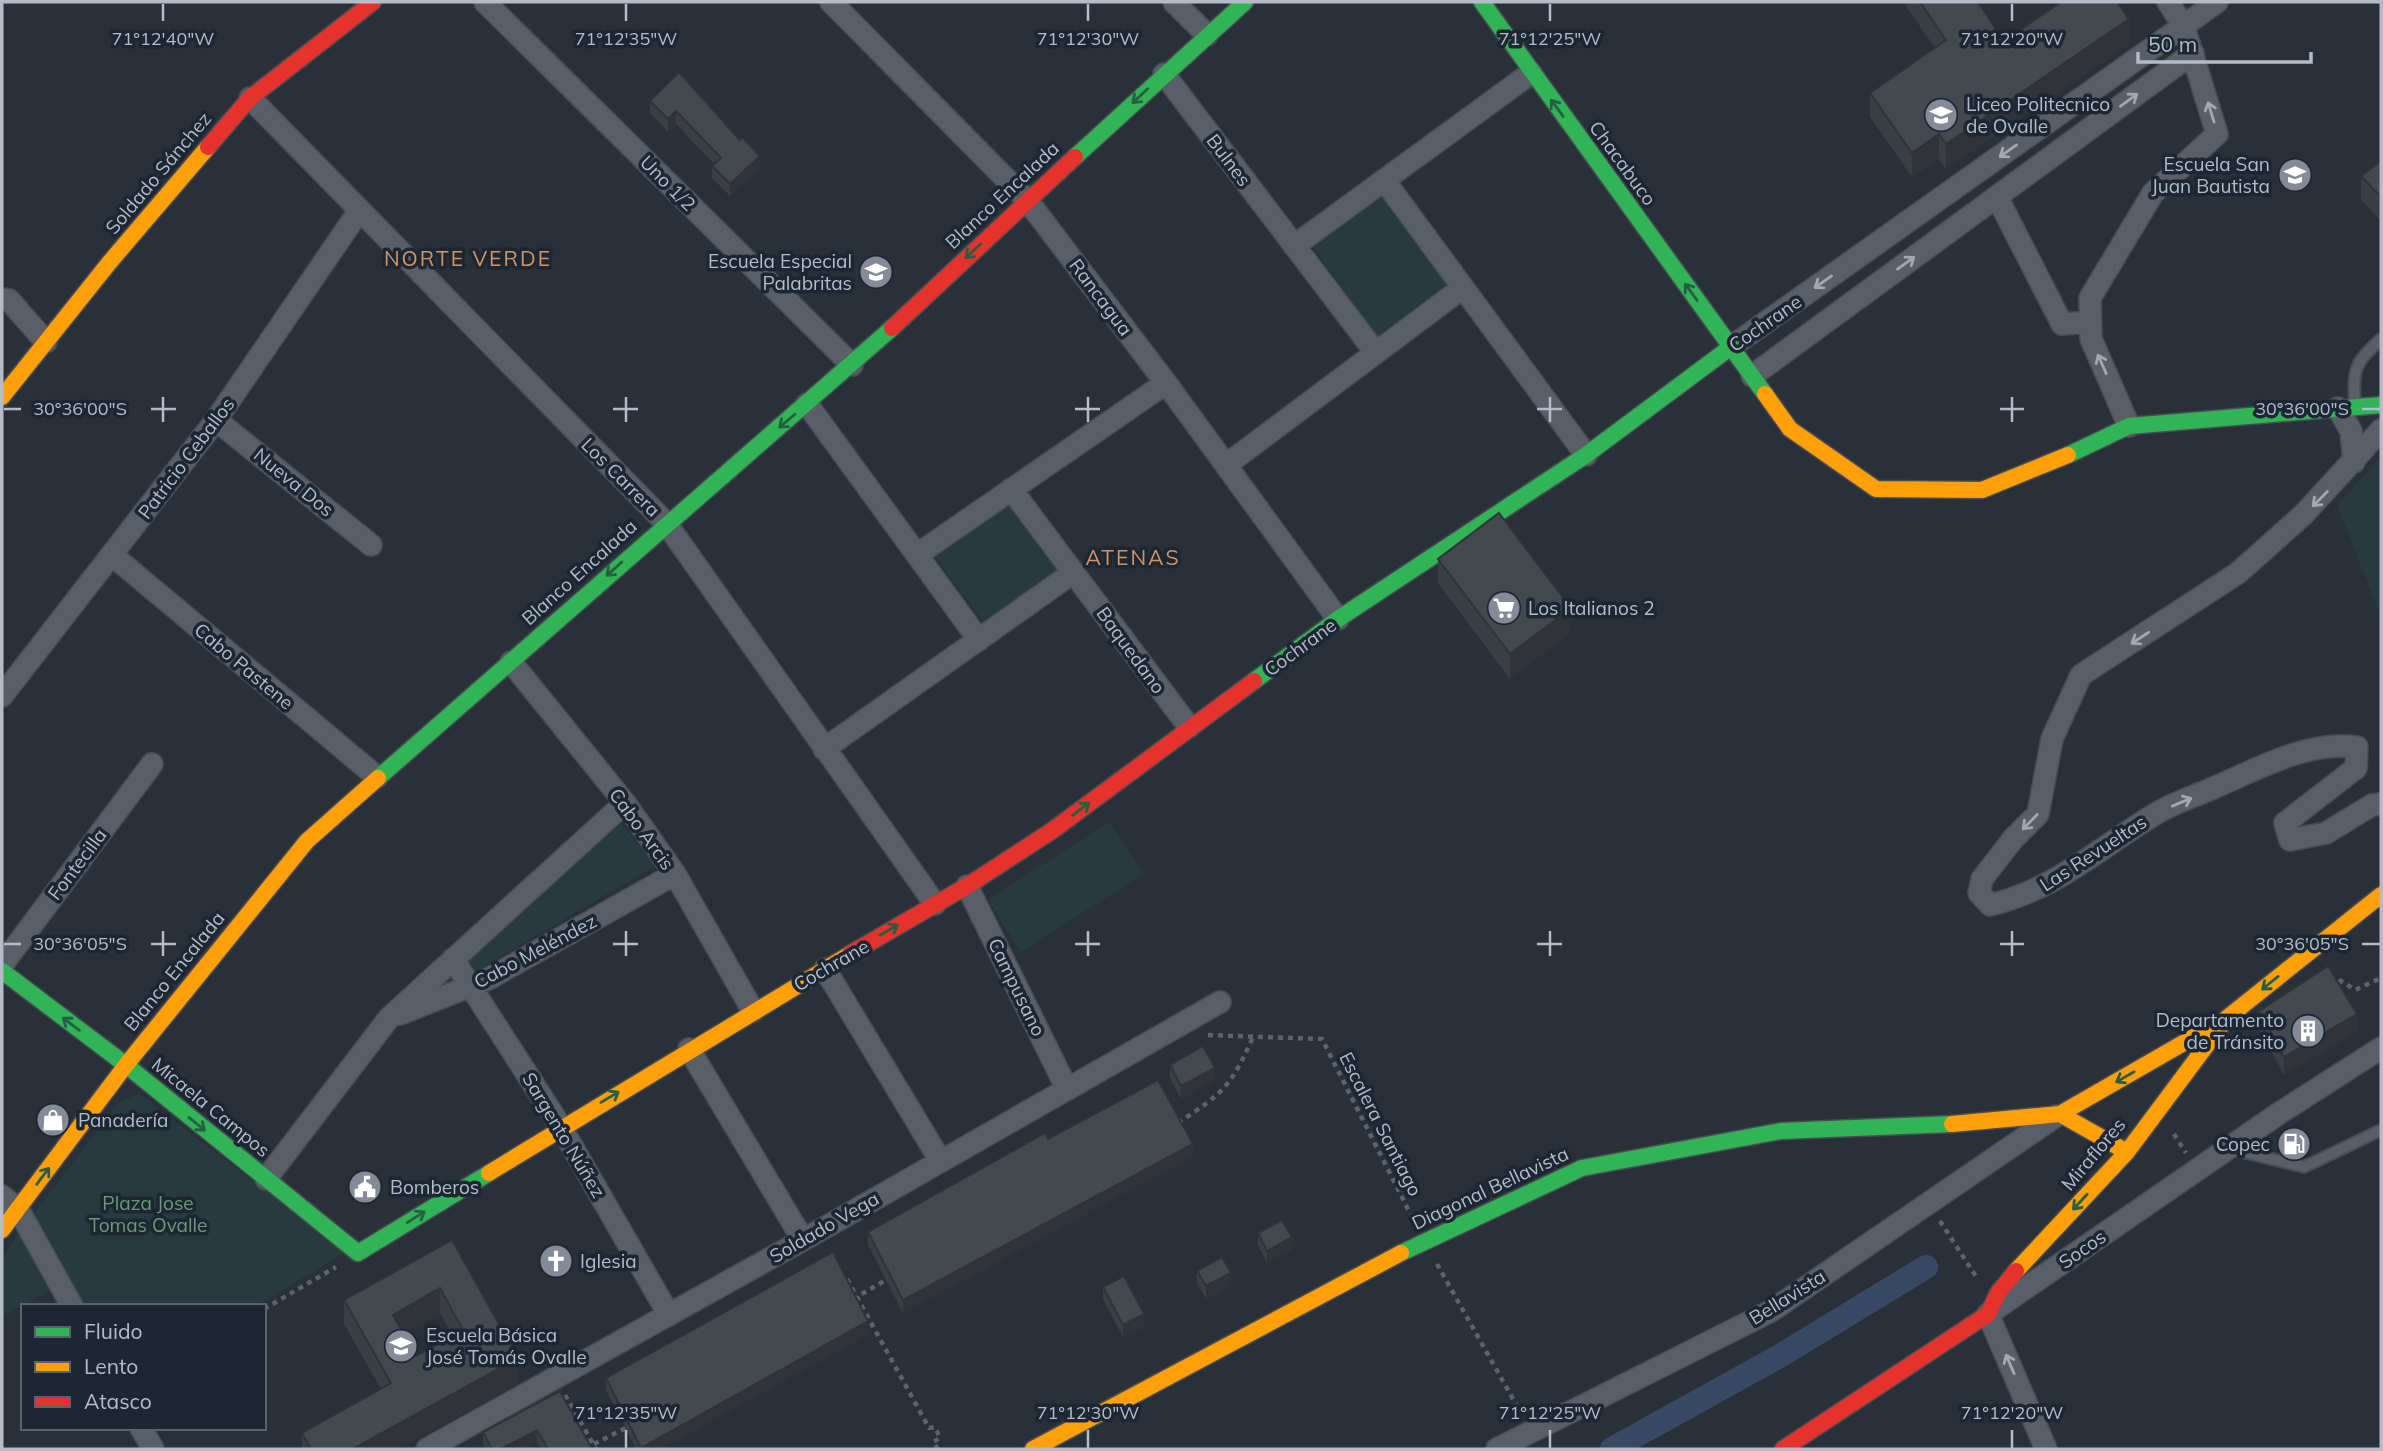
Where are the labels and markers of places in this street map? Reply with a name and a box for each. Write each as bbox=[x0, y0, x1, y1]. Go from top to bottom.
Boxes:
place label: Liceo Politecnico de Ovalle bbox=[1966, 92, 2110, 138]
school or university icon: Liceo Politecnico de Ovalle bbox=[1922, 96, 1960, 134]
place label: Escuela San Juan Bautista bbox=[2151, 152, 2270, 198]
school or university icon: Escuela San Juan Bautista bbox=[2276, 156, 2314, 194]
place label: Escuela Especial Palabritas bbox=[708, 249, 852, 295]
school or university icon: Escuela Especial Palabritas bbox=[857, 253, 895, 291]
supermarket icon: Los Italianos 2 bbox=[1485, 589, 1523, 627]
place label: Los Italianos 2 bbox=[1528, 596, 1655, 620]
place label: Departamento de Tránsito bbox=[2156, 1008, 2284, 1054]
building icon: Departamento de Tránsito bbox=[2289, 1012, 2327, 1050]
shop icon: Panadería bbox=[34, 1101, 72, 1139]
place label: Panadería bbox=[78, 1108, 168, 1132]
fuel station icon: Copec bbox=[2275, 1125, 2313, 1163]
place label: Copec bbox=[2216, 1132, 2270, 1156]
public building icon: Bomberos bbox=[346, 1168, 384, 1206]
place label: Bomberos bbox=[390, 1175, 479, 1199]
church icon: Iglesia bbox=[537, 1242, 575, 1280]
place label: Iglesia bbox=[580, 1249, 637, 1273]
place label: Escuela Básica José Tomás Ovalle bbox=[426, 1323, 587, 1369]
school or university icon: Escuela Básica José Tomás Ovalle bbox=[382, 1327, 420, 1365]

